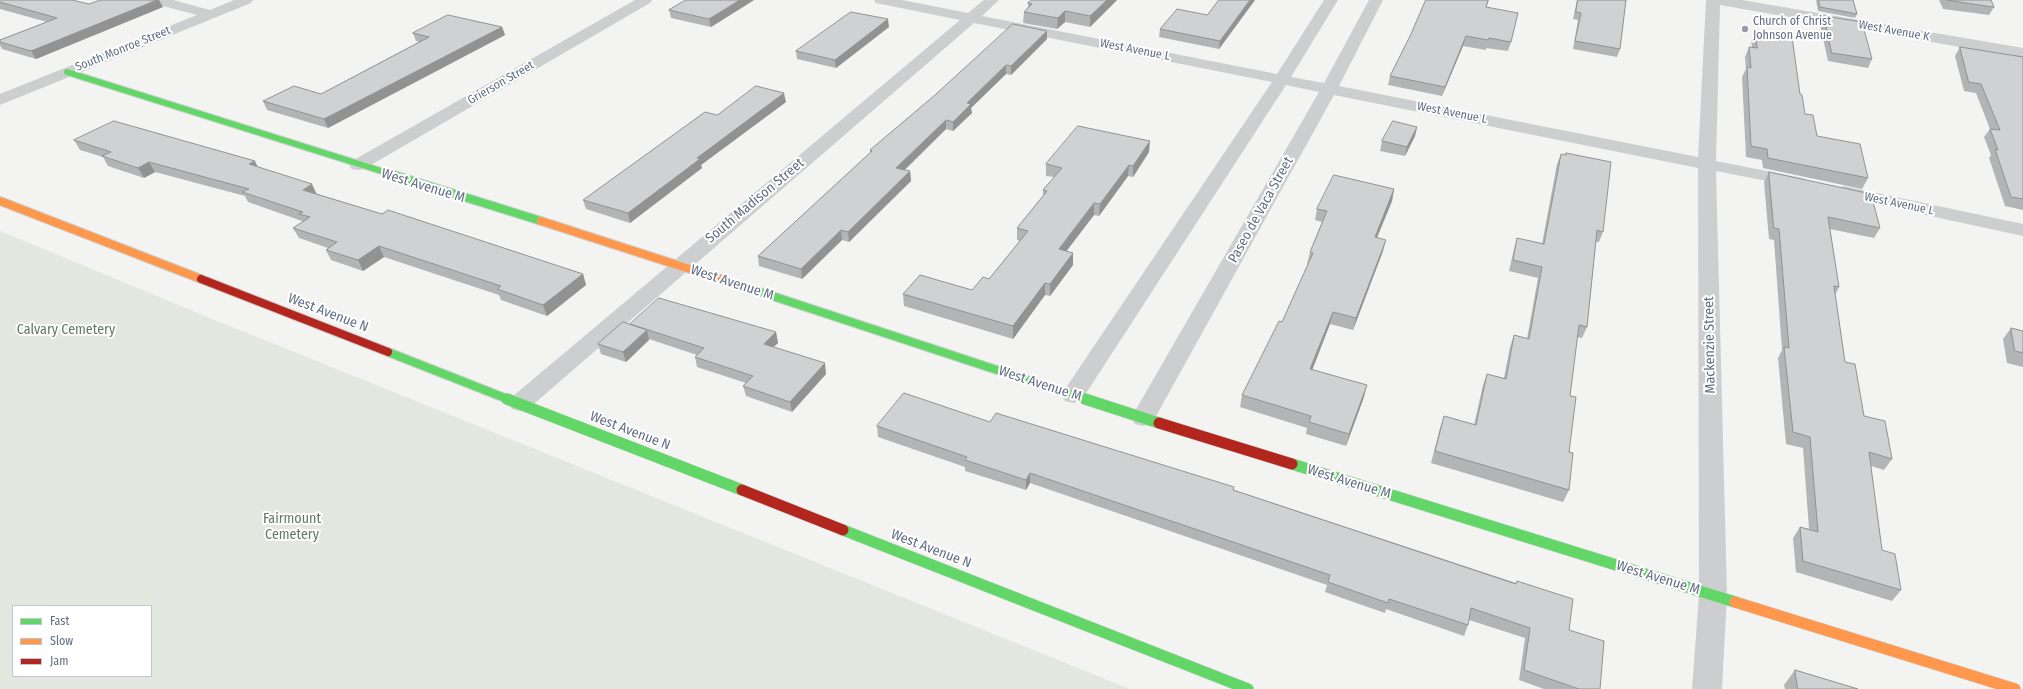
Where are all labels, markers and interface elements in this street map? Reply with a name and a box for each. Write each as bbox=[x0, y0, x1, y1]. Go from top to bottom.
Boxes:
place label: Church of Christ Johnson Avenue bbox=[1753, 15, 1832, 43]
street label: West Avenue K bbox=[1857, 18, 1931, 44]
street label: South Monroe Street bbox=[73, 23, 173, 75]
marker: Church of Christ Johnson Avenue bbox=[1740, 24, 1750, 34]
street label: West Avenue L bbox=[1099, 36, 1171, 64]
street label: Grierson Street bbox=[465, 58, 537, 108]
street label: West Avenue L bbox=[1416, 99, 1488, 127]
street label: Paseo de Vaca Street bbox=[1225, 154, 1297, 266]
street label: South Madison Street bbox=[702, 155, 808, 247]
street label: West Avenue M bbox=[379, 165, 467, 207]
street label: West Avenue L bbox=[1863, 190, 1935, 218]
street label: West Avenue M bbox=[688, 262, 776, 304]
street label: West Avenue N bbox=[285, 290, 371, 336]
street label: Mackenzie Street bbox=[1701, 296, 1719, 394]
park label: Calvary Cemetery bbox=[17, 322, 115, 338]
street label: West Avenue M bbox=[996, 363, 1084, 405]
street label: West Avenue N bbox=[587, 408, 673, 454]
street label: West Avenue M bbox=[1305, 461, 1393, 503]
park label: Fairmount Cemetery bbox=[263, 511, 321, 544]
street label: West Avenue N bbox=[888, 526, 974, 572]
street label: West Avenue M bbox=[1614, 557, 1702, 599]
legend bbox=[12, 605, 152, 677]
text: Fast bbox=[50, 614, 69, 628]
text: Slow bbox=[50, 634, 73, 648]
text: Jam bbox=[50, 654, 68, 668]

